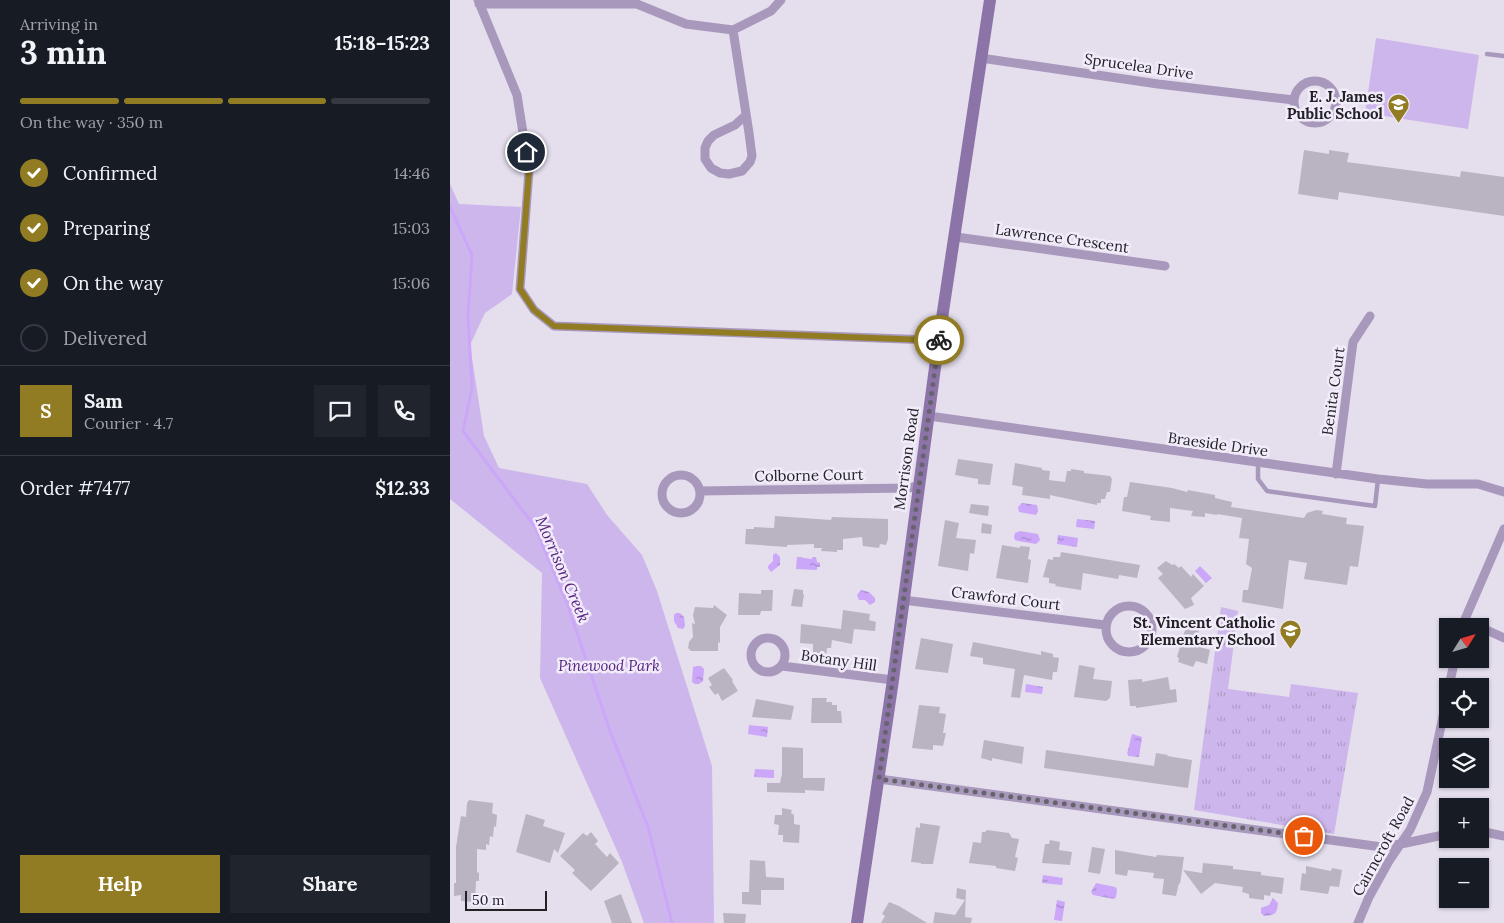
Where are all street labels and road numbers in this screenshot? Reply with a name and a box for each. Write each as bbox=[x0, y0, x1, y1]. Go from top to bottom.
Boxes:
street label: Sprucelea Drive bbox=[1083, 49, 1195, 83]
street label: Lawrence Crescent bbox=[994, 219, 1130, 257]
street label: Benita Court bbox=[1317, 345, 1349, 436]
street label: Morrison Road bbox=[889, 407, 923, 511]
street label: Braeside Drive bbox=[1167, 428, 1269, 460]
street label: Colborne Court bbox=[754, 465, 864, 485]
street label: Crawford Court bbox=[950, 582, 1062, 614]
street label: Botany Hill bbox=[800, 645, 878, 675]
street label: Cairncroft Road bbox=[1348, 793, 1418, 899]

